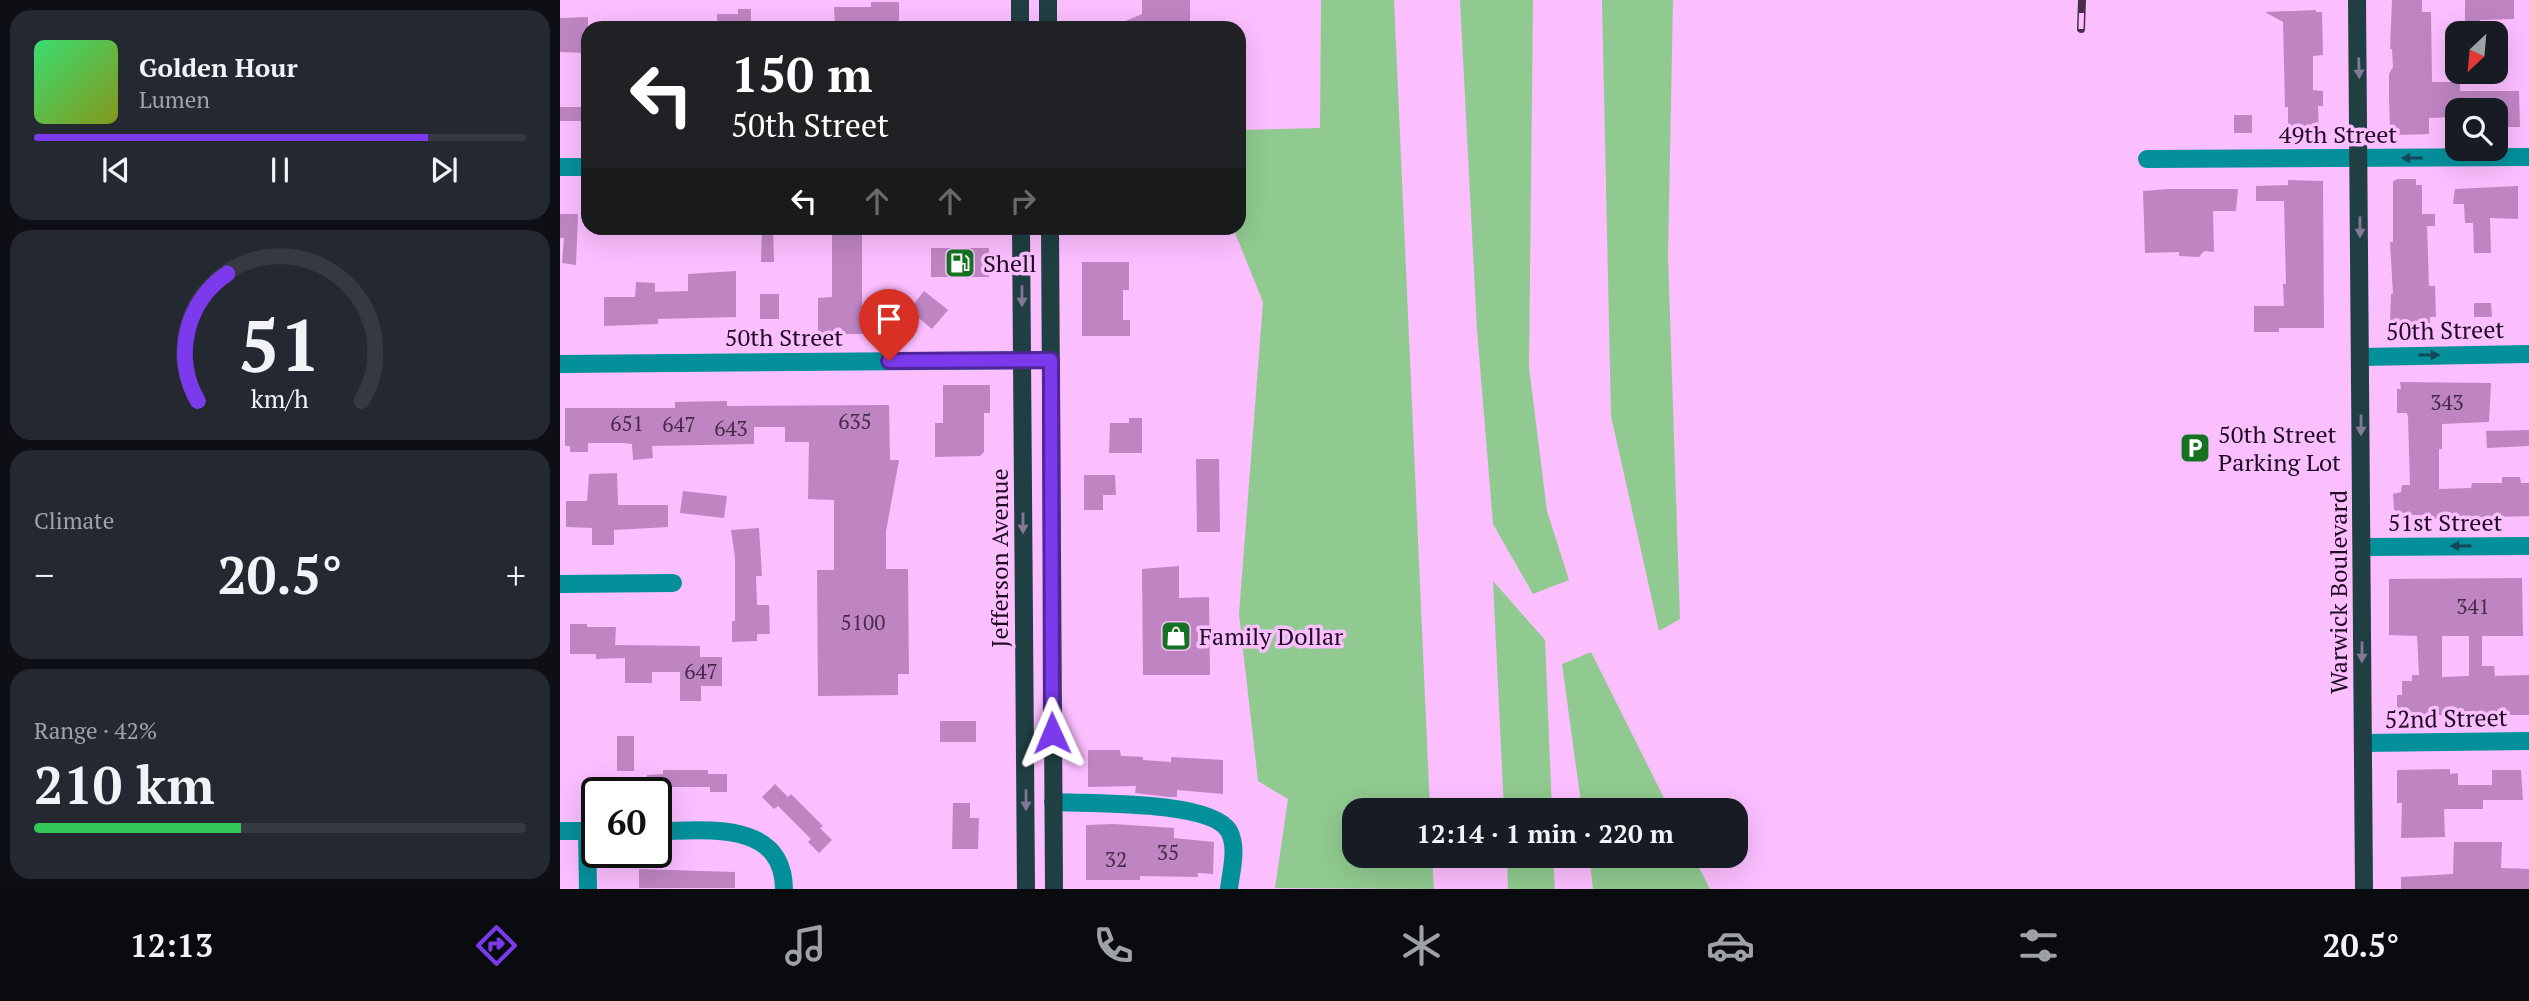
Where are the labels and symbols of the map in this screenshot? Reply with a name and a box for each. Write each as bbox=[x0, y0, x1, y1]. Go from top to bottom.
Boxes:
north arrow bbox=[2445, 21, 2508, 84]
one-way arrow bbox=[2353, 57, 2364, 79]
street label: 49th Street bbox=[2279, 118, 2397, 150]
one-way arrow bbox=[2401, 152, 2423, 164]
one-way arrow bbox=[2354, 216, 2366, 238]
fuel station icon: Shell bbox=[943, 246, 977, 280]
place label: Shell bbox=[983, 247, 1036, 279]
one-way arrow bbox=[1016, 285, 1028, 307]
pin bbox=[859, 289, 919, 361]
street label: 50th Street bbox=[2386, 313, 2505, 347]
street label: 50th Street bbox=[725, 321, 843, 353]
one-way arrow bbox=[2418, 349, 2440, 360]
house number: 343 bbox=[2430, 388, 2464, 416]
house number: 635 bbox=[838, 407, 872, 435]
house number: 651 bbox=[610, 409, 644, 437]
house number: 647 bbox=[662, 410, 696, 438]
house number: 643 bbox=[714, 414, 748, 442]
one-way arrow bbox=[2355, 414, 2367, 436]
place label: 50th Street Parking Lot bbox=[2218, 418, 2341, 478]
parking icon: 50th Street Parking Lot bbox=[2178, 431, 2212, 465]
street label: Jefferson Avenue bbox=[983, 468, 1015, 648]
street label: Warwick Boulevard bbox=[2322, 490, 2354, 694]
street label: 51st Street bbox=[2388, 506, 2502, 538]
one-way arrow bbox=[1017, 512, 1029, 534]
one-way arrow bbox=[2450, 540, 2472, 552]
house number: 341 bbox=[2456, 592, 2490, 620]
house number: 5100 bbox=[841, 608, 885, 636]
shop icon: Family Dollar bbox=[1159, 619, 1193, 653]
place label: Family Dollar bbox=[1199, 620, 1344, 652]
one-way arrow bbox=[2356, 641, 2368, 663]
house number: 647 bbox=[684, 657, 718, 685]
position arrow bbox=[1015, 696, 1089, 770]
street label: 52nd Street bbox=[2384, 701, 2508, 735]
speed limit sign: 60 bbox=[581, 777, 672, 868]
one-way arrow bbox=[1020, 789, 1032, 811]
house number: 35 bbox=[1157, 838, 1179, 866]
house number: 32 bbox=[1105, 845, 1127, 873]

